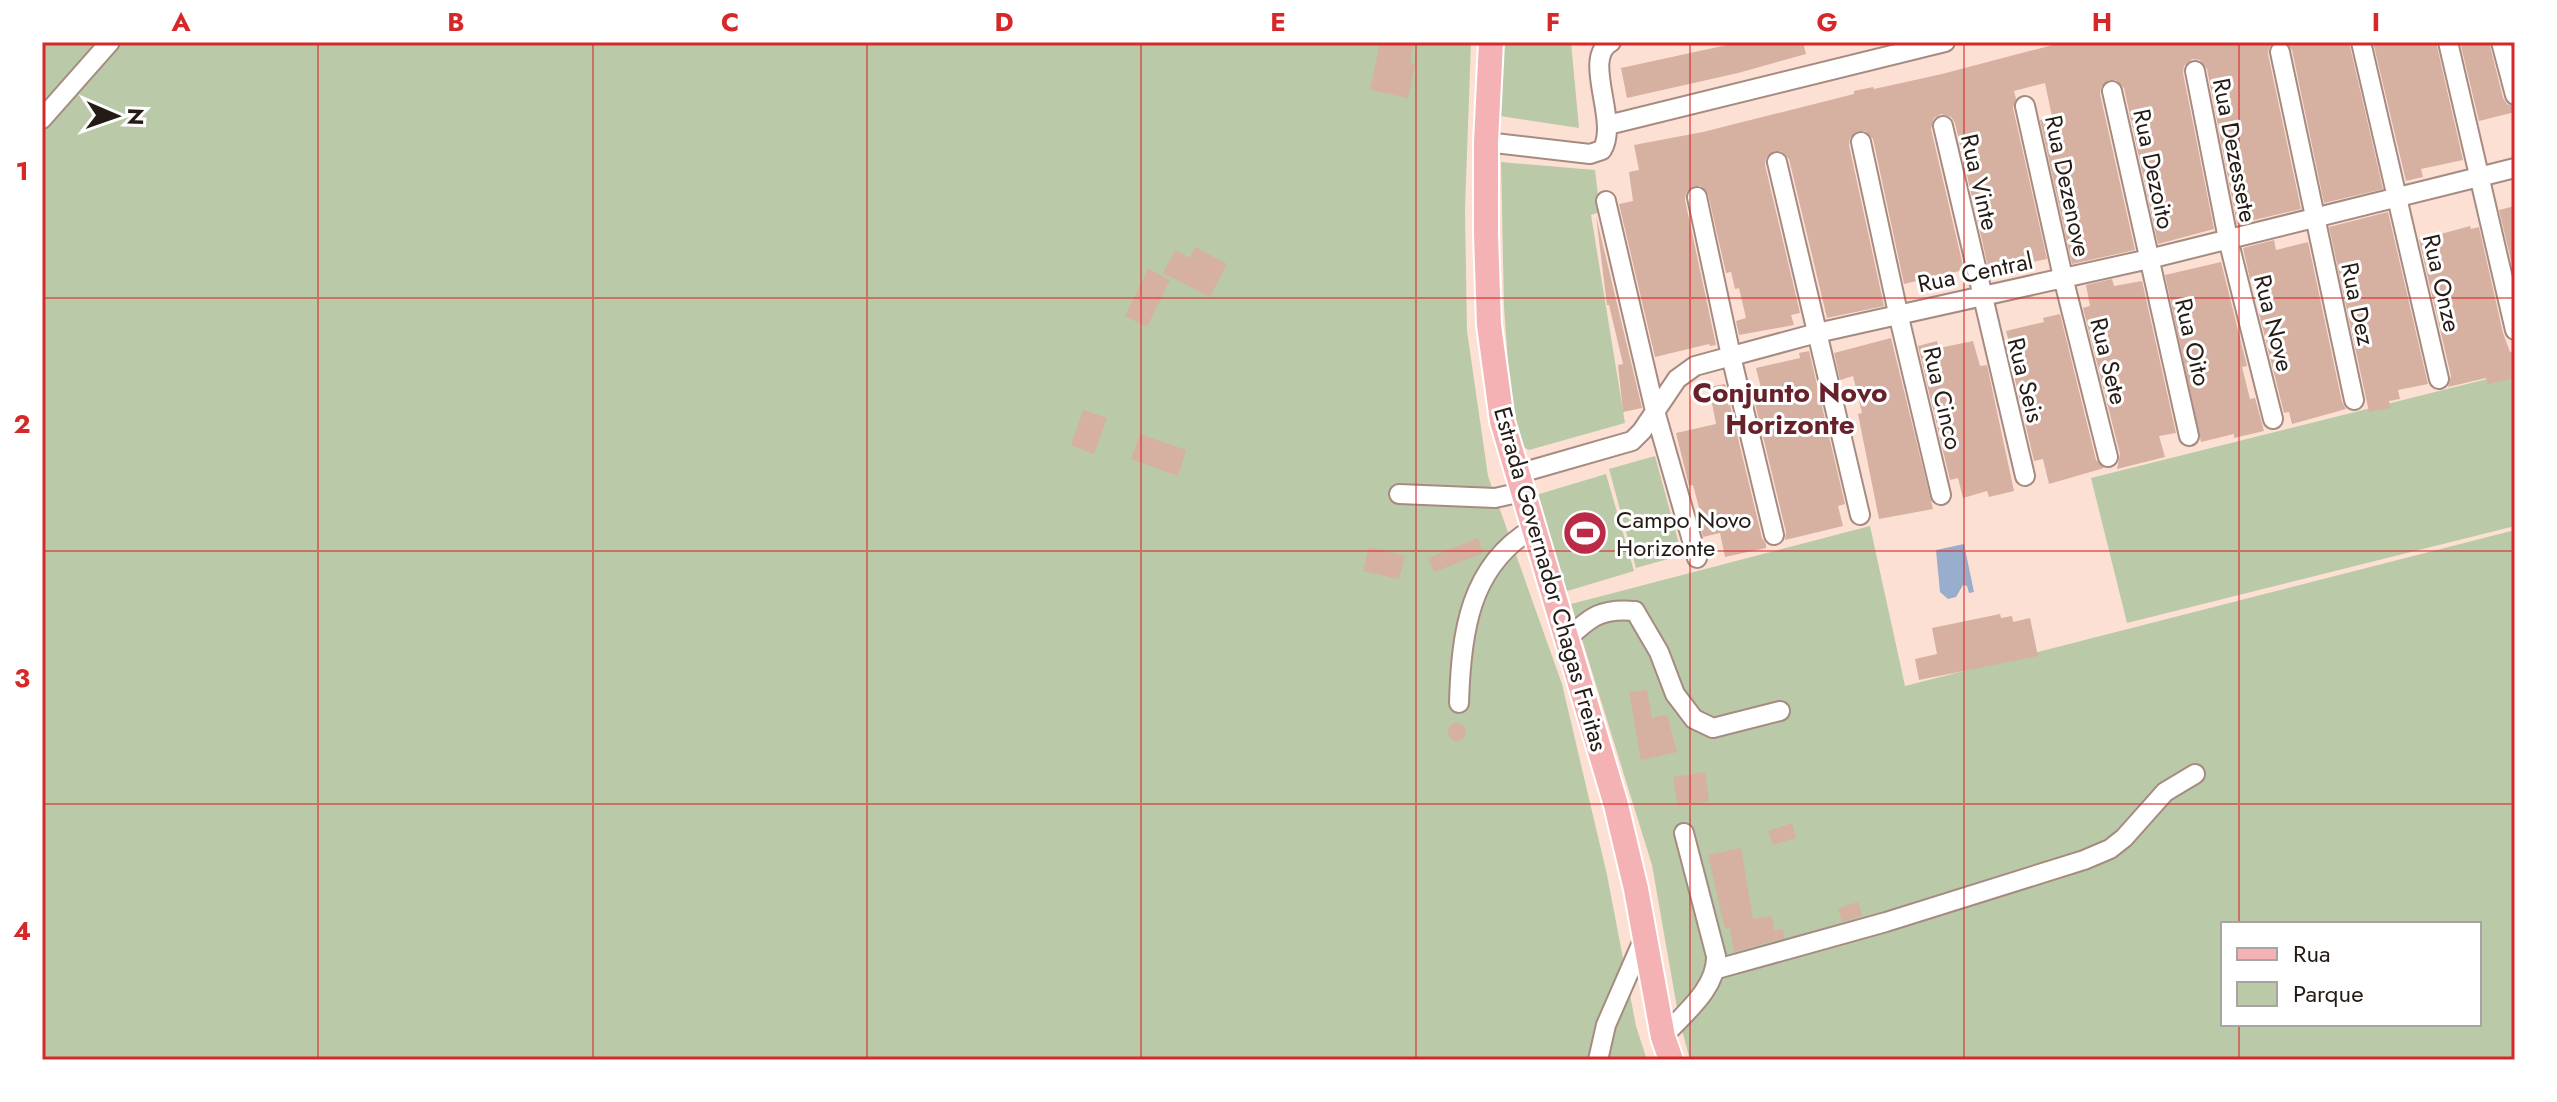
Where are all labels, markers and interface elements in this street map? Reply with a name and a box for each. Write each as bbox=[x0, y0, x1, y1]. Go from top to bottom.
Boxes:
text: A bbox=[170, 3, 191, 41]
text: B bbox=[447, 3, 465, 41]
text: C bbox=[721, 3, 739, 41]
text: D bbox=[994, 3, 1014, 41]
text: E bbox=[1270, 3, 1286, 41]
text: F bbox=[1546, 3, 1560, 41]
text: G bbox=[1816, 3, 1838, 41]
text: H bbox=[2092, 3, 2112, 41]
text: I bbox=[2372, 3, 2380, 41]
street label: Rua Dezessete bbox=[2204, 75, 2266, 225]
north arrow bbox=[76, 76, 156, 156]
street label: Rua Dezoito bbox=[2124, 106, 2184, 232]
text: N bbox=[120, 107, 152, 126]
street label: Rua Dezenove bbox=[2036, 112, 2100, 260]
street label: Rua Vinte bbox=[1952, 131, 2008, 233]
text: 1 bbox=[15, 152, 29, 190]
street label: Rua Onze bbox=[2414, 231, 2470, 335]
street label: Rua Central bbox=[1914, 243, 2036, 301]
street label: Rua Dez bbox=[2332, 259, 2384, 349]
street label: Rua Nove bbox=[2245, 271, 2303, 375]
street label: Rua Oito bbox=[2166, 295, 2220, 389]
street label: Rua Sete bbox=[2081, 314, 2137, 408]
street label: Rua Seis bbox=[1999, 334, 2053, 426]
street label: Rua Cinco bbox=[1914, 343, 1972, 453]
district label: Conjunto Novo Horizonte bbox=[1692, 372, 1888, 445]
street label: Estrada Governador Chagas Freitas bbox=[1485, 403, 1617, 755]
text: 2 bbox=[13, 405, 31, 443]
place label: Campo Novo Horizonte bbox=[1616, 502, 1751, 565]
sports icon: Campo Novo Horizonte bbox=[1561, 509, 1609, 557]
text: 3 bbox=[14, 659, 30, 697]
text: 4 bbox=[13, 912, 31, 950]
legend bbox=[2221, 922, 2481, 1026]
text: Rua bbox=[2293, 936, 2331, 971]
text: Parque bbox=[2293, 976, 2364, 1011]

